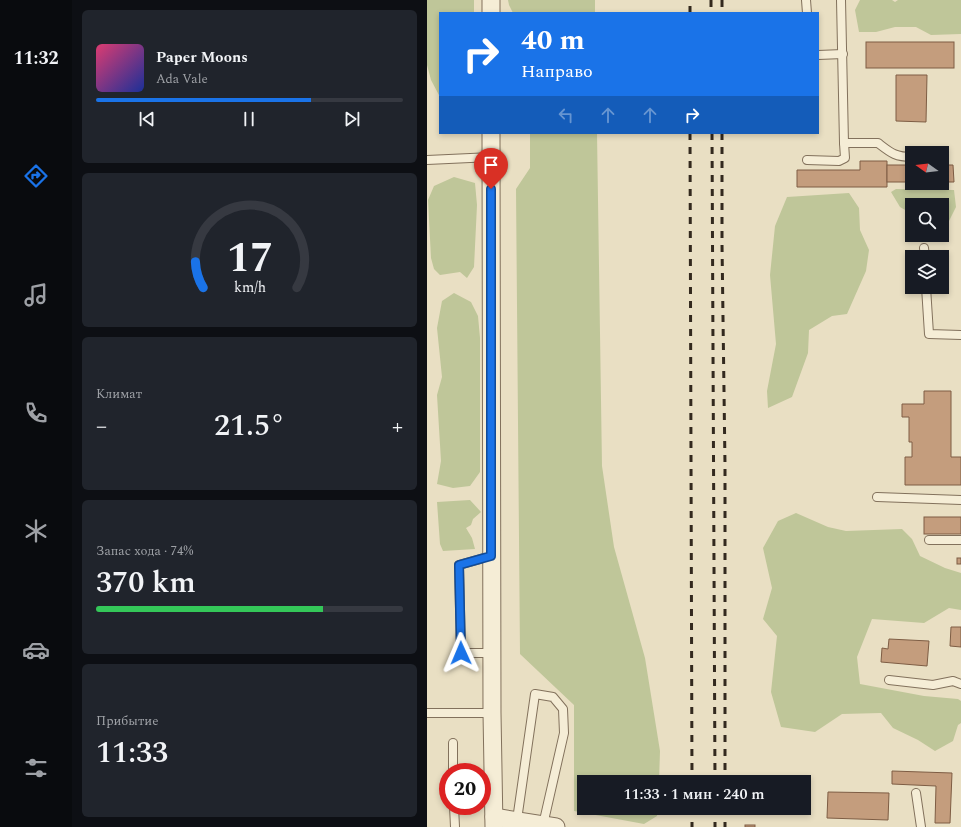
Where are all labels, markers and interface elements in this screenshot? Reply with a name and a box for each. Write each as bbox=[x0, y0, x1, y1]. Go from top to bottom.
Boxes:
text: 40 m bbox=[521, 19, 585, 62]
icon: right bbox=[455, 28, 507, 80]
text: 11:32 bbox=[13, 45, 59, 72]
text: Paper Moons bbox=[156, 46, 248, 69]
text: Направо bbox=[521, 58, 593, 85]
text: Ada Vale bbox=[156, 69, 208, 89]
icon: left bbox=[555, 104, 577, 126]
icon: ahead bbox=[597, 104, 619, 126]
icon: ahead bbox=[639, 104, 661, 126]
icon: right bbox=[681, 104, 703, 126]
icon: previous bbox=[136, 108, 158, 130]
icon: pause bbox=[238, 108, 260, 130]
icon: next bbox=[341, 108, 363, 130]
north arrow bbox=[905, 146, 949, 190]
map controls bbox=[905, 146, 949, 294]
pin bbox=[474, 148, 508, 189]
icon: arrive bbox=[480, 154, 502, 176]
icon: directions bbox=[22, 162, 50, 190]
button: search bbox=[905, 198, 949, 242]
text: 17 bbox=[226, 227, 273, 290]
button: layers bbox=[905, 250, 949, 294]
text: km/h bbox=[233, 277, 266, 299]
icon: music bbox=[22, 281, 50, 309]
text: Климат bbox=[96, 384, 142, 404]
icon: phone bbox=[22, 399, 50, 427]
text: 21.5° bbox=[214, 403, 285, 449]
text: − bbox=[96, 410, 107, 443]
text: + bbox=[392, 410, 403, 443]
icon: climate bbox=[22, 517, 50, 545]
text: Запас хода · 74% bbox=[96, 541, 193, 561]
text: 370 km bbox=[96, 560, 196, 606]
position arrow bbox=[440, 632, 482, 674]
icon: car bbox=[22, 636, 50, 664]
text: Прибытие bbox=[96, 711, 158, 731]
text: 11:33 bbox=[96, 730, 168, 776]
icon: filters bbox=[22, 754, 50, 782]
speed limit sign: 20 bbox=[439, 763, 491, 815]
text: 11:33 · 1 мин · 240 m bbox=[624, 783, 764, 806]

